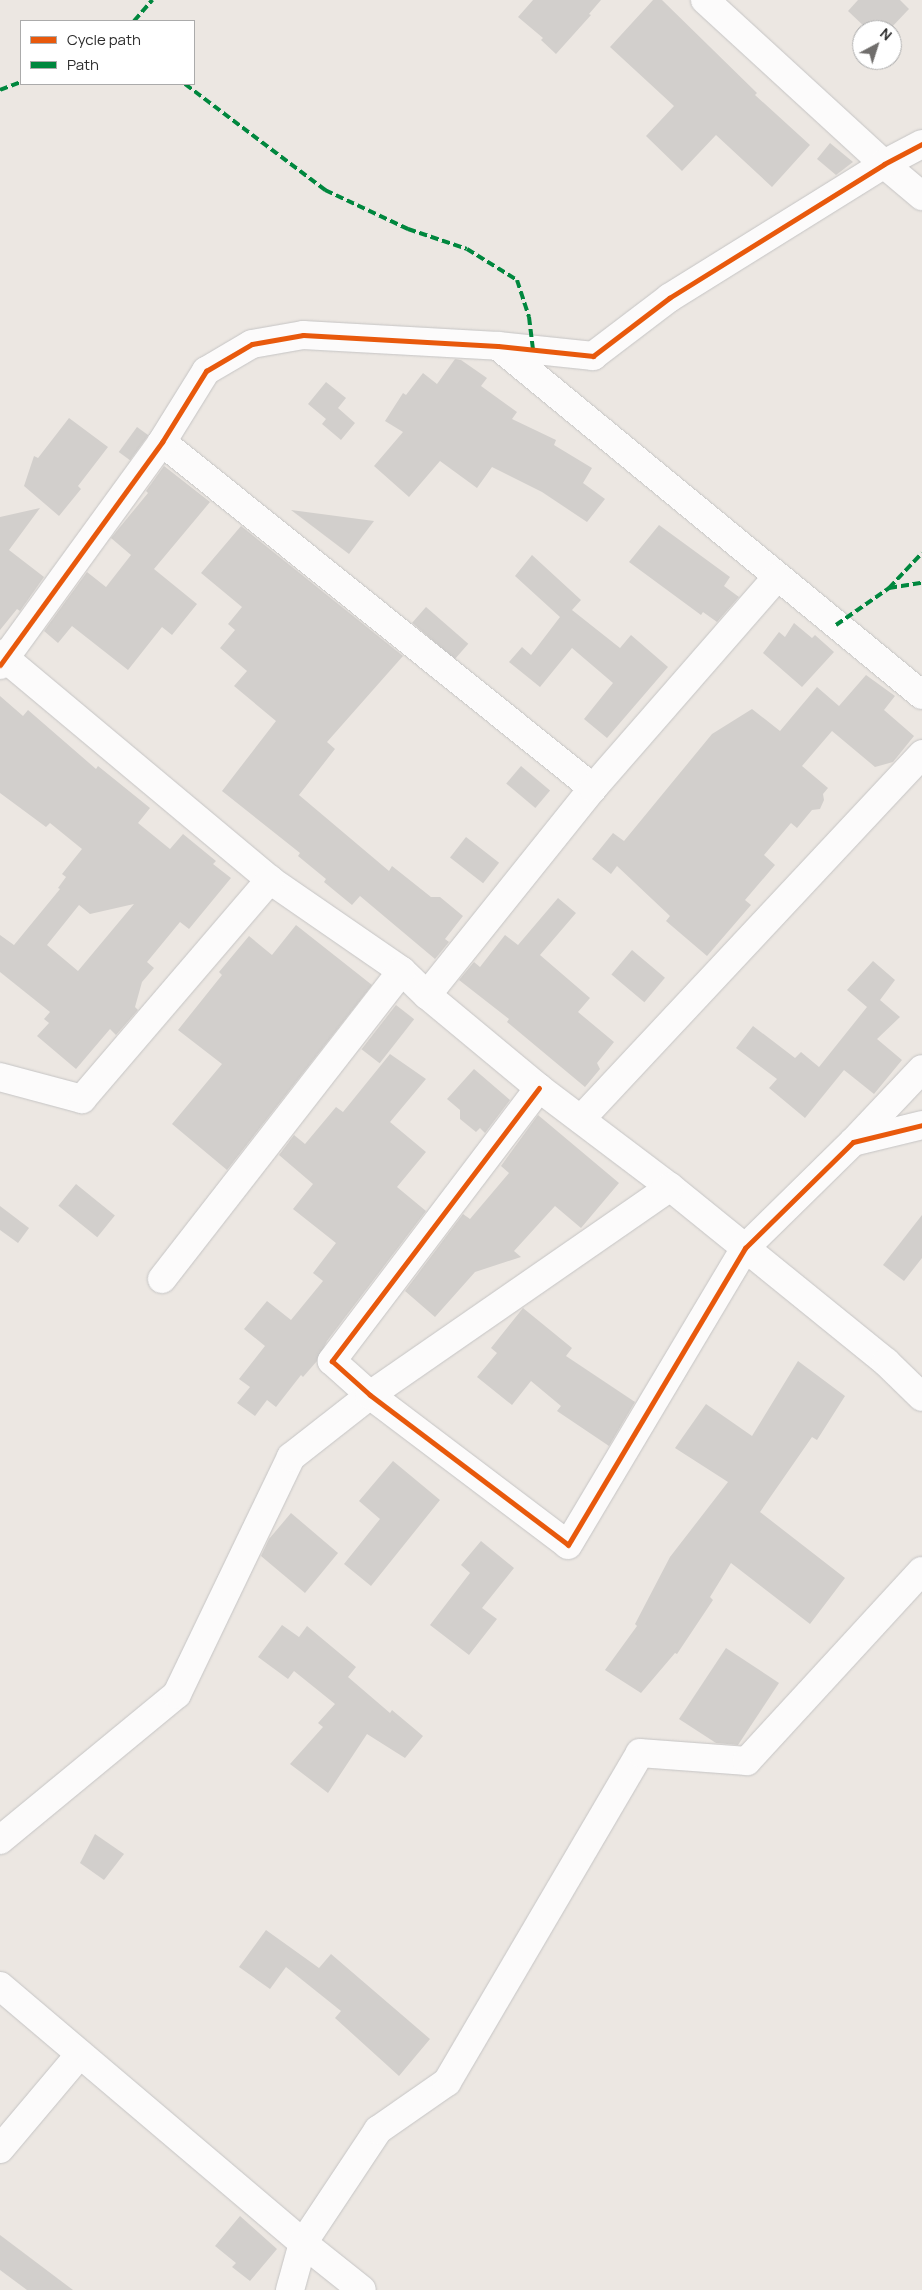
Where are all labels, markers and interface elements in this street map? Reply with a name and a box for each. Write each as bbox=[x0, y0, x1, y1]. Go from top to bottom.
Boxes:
legend bbox=[20, 20, 195, 85]
north arrow bbox=[852, 20, 902, 70]
text: N bbox=[876, 23, 896, 44]
text: Cycle path bbox=[67, 29, 141, 50]
text: Path bbox=[67, 54, 99, 75]

